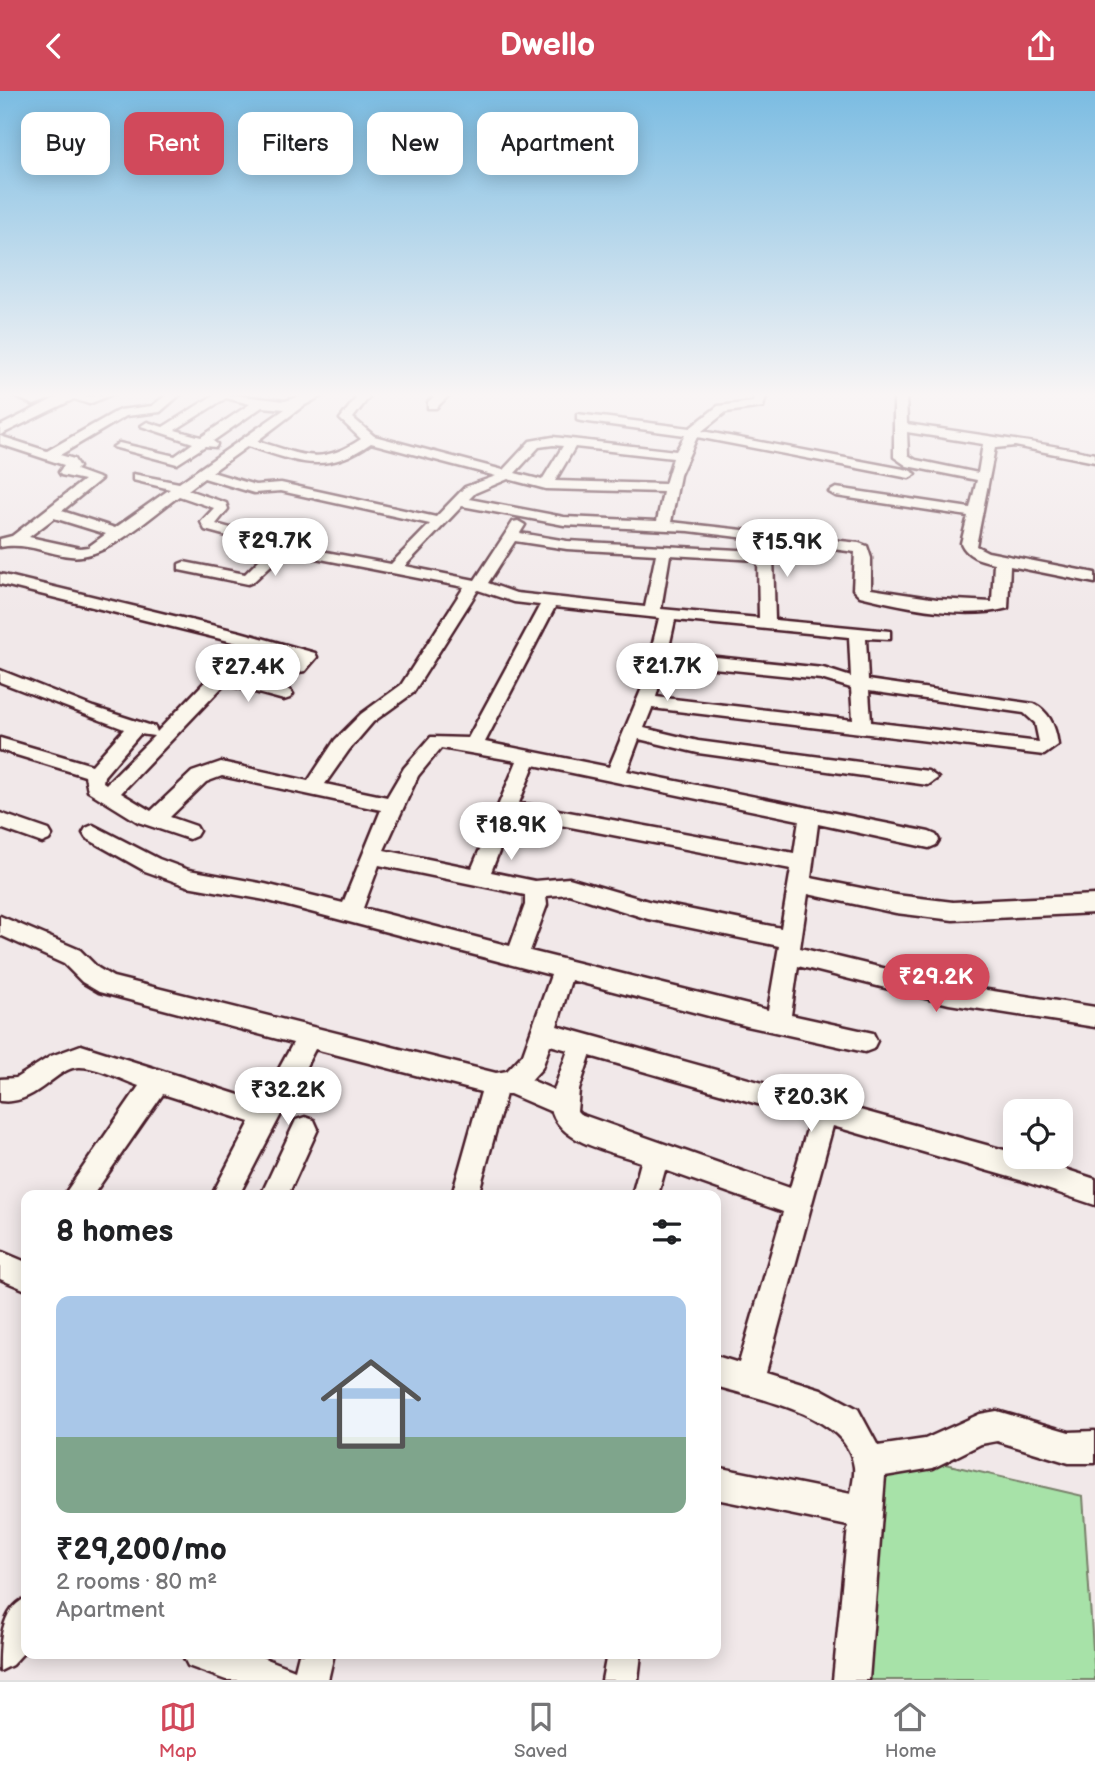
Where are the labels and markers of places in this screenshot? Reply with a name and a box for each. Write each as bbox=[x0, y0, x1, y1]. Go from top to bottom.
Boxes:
pin: ₹29.7K bbox=[218, 519, 332, 578]
pin: ₹15.9K bbox=[730, 519, 844, 579]
pin: ₹21.7K bbox=[610, 643, 724, 703]
pin: ₹27.4K bbox=[191, 645, 305, 704]
pin: ₹18.9K bbox=[454, 803, 568, 862]
pin: ₹29.2K bbox=[879, 955, 993, 1014]
pin: ₹32.2K bbox=[231, 1067, 345, 1127]
pin: ₹20.3K bbox=[754, 1075, 868, 1134]

